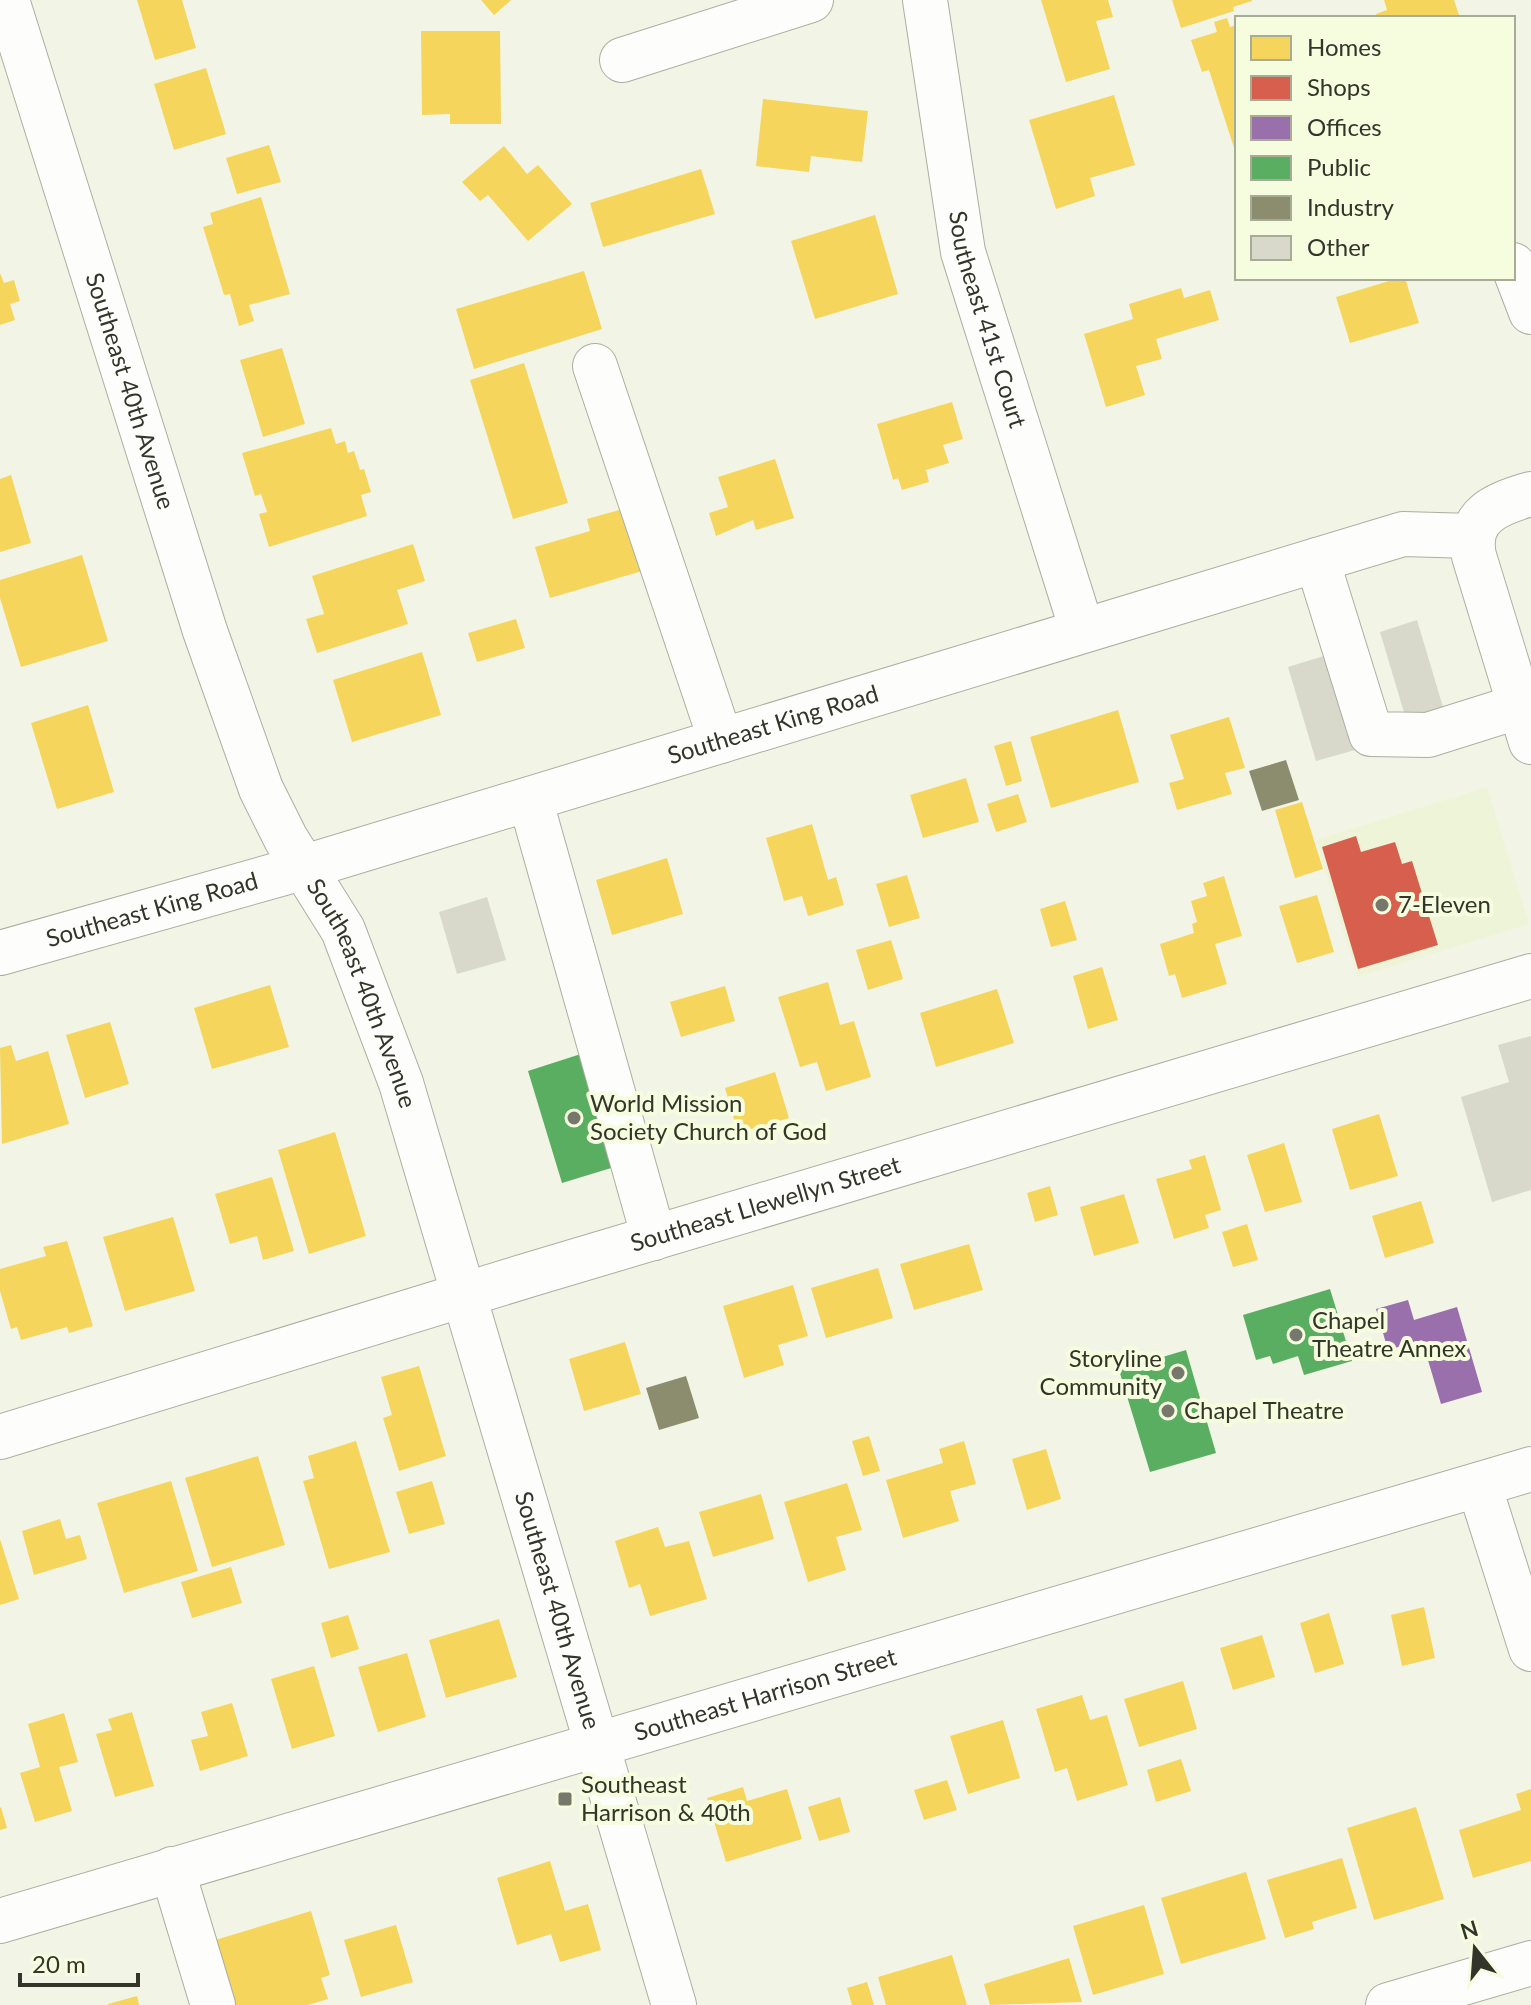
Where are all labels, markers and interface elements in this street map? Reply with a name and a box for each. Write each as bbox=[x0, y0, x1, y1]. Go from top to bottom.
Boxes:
legend bbox=[1235, 16, 1515, 280]
text: Homes bbox=[1307, 32, 1381, 61]
text: Shops bbox=[1307, 72, 1371, 101]
text: Offices bbox=[1307, 112, 1382, 141]
text: Public bbox=[1307, 152, 1371, 181]
text: Industry bbox=[1307, 192, 1394, 221]
street label: Southeast 41st Court bbox=[944, 209, 1034, 431]
text: Other bbox=[1307, 232, 1370, 261]
street label: Southeast 40th Avenue bbox=[80, 269, 182, 513]
street label: Southeast King Road bbox=[664, 678, 881, 769]
street label: Southeast King Road bbox=[42, 865, 261, 952]
street label: Southeast 40th Avenue bbox=[301, 873, 424, 1111]
place label: 7-Eleven bbox=[1398, 889, 1491, 918]
marker: 7-Eleven bbox=[1373, 896, 1391, 914]
place label: World Mission Society Church of God bbox=[590, 1088, 827, 1145]
marker: World Mission Society Church of God bbox=[565, 1109, 583, 1127]
street label: Southeast Llewellyn Street bbox=[627, 1149, 904, 1257]
place label: Chapel Theatre Annex bbox=[1312, 1305, 1466, 1362]
marker: Chapel Theatre Annex bbox=[1287, 1326, 1305, 1344]
place label: Storyline Community bbox=[1040, 1343, 1163, 1400]
marker: Storyline Community bbox=[1169, 1364, 1187, 1382]
place label: Chapel Theatre bbox=[1184, 1395, 1344, 1424]
marker: Chapel Theatre bbox=[1159, 1402, 1177, 1420]
street label: Southeast 40th Avenue bbox=[510, 1488, 608, 1732]
street label: Southeast Harrison Street bbox=[630, 1641, 900, 1746]
place label: Southeast Harrison & 40th bbox=[581, 1769, 751, 1826]
marker: Southeast Harrison & 40th bbox=[556, 1790, 574, 1808]
north arrow bbox=[1435, 1909, 1515, 1989]
text: N bbox=[1457, 1914, 1481, 1945]
scale bar bbox=[20, 1937, 138, 1987]
text: 20 m bbox=[32, 1949, 86, 1978]

